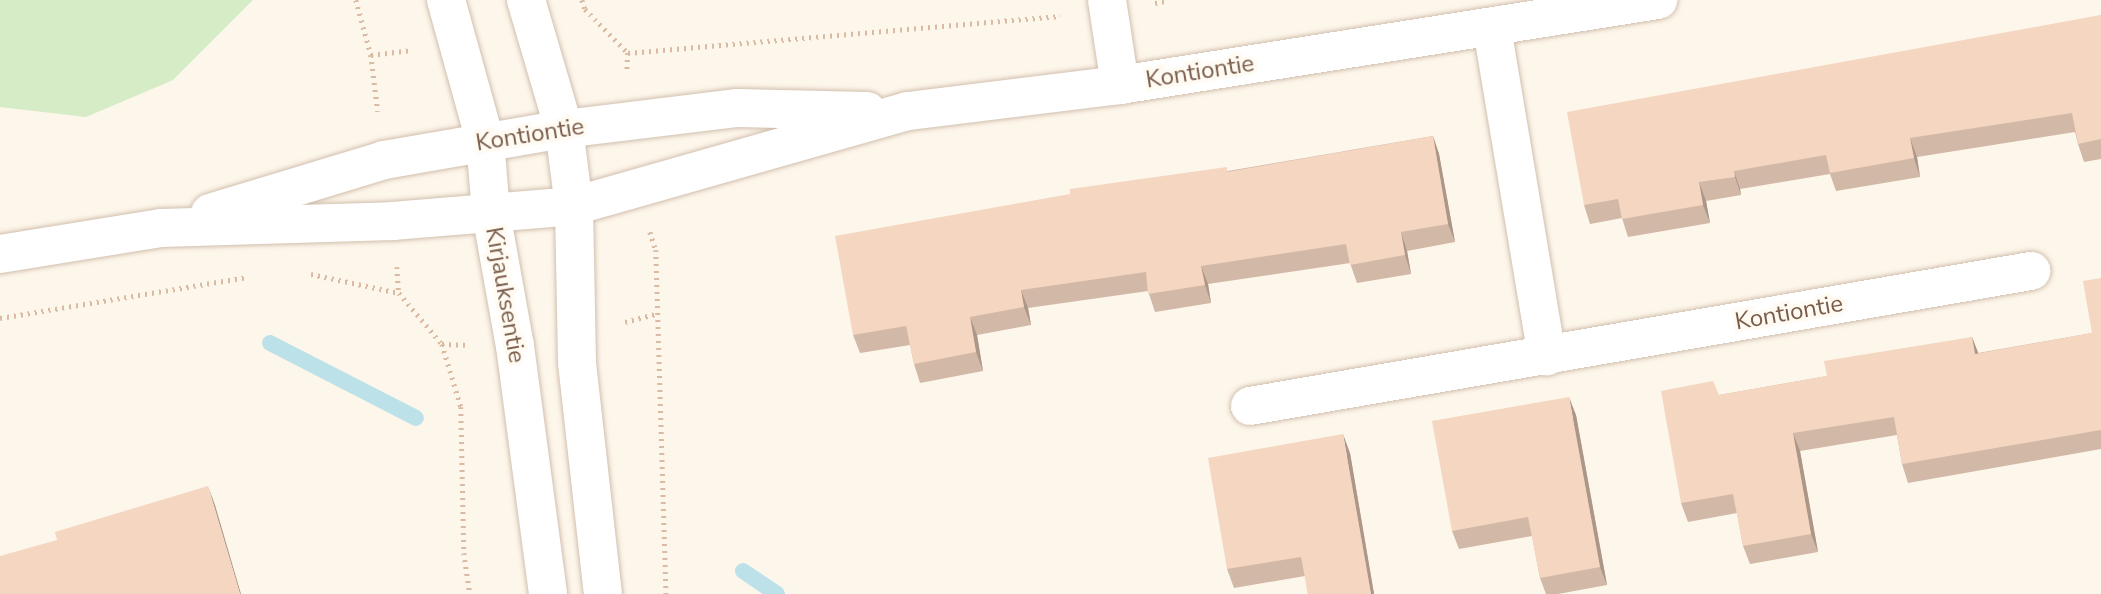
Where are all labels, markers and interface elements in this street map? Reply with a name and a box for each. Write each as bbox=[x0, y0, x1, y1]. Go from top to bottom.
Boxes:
street label: Kontiontie bbox=[1144, 49, 1256, 95]
street label: Kontiontie bbox=[474, 112, 586, 158]
street label: Kirjauksentie bbox=[479, 225, 531, 365]
street label: Kontiontie bbox=[1733, 289, 1845, 337]

